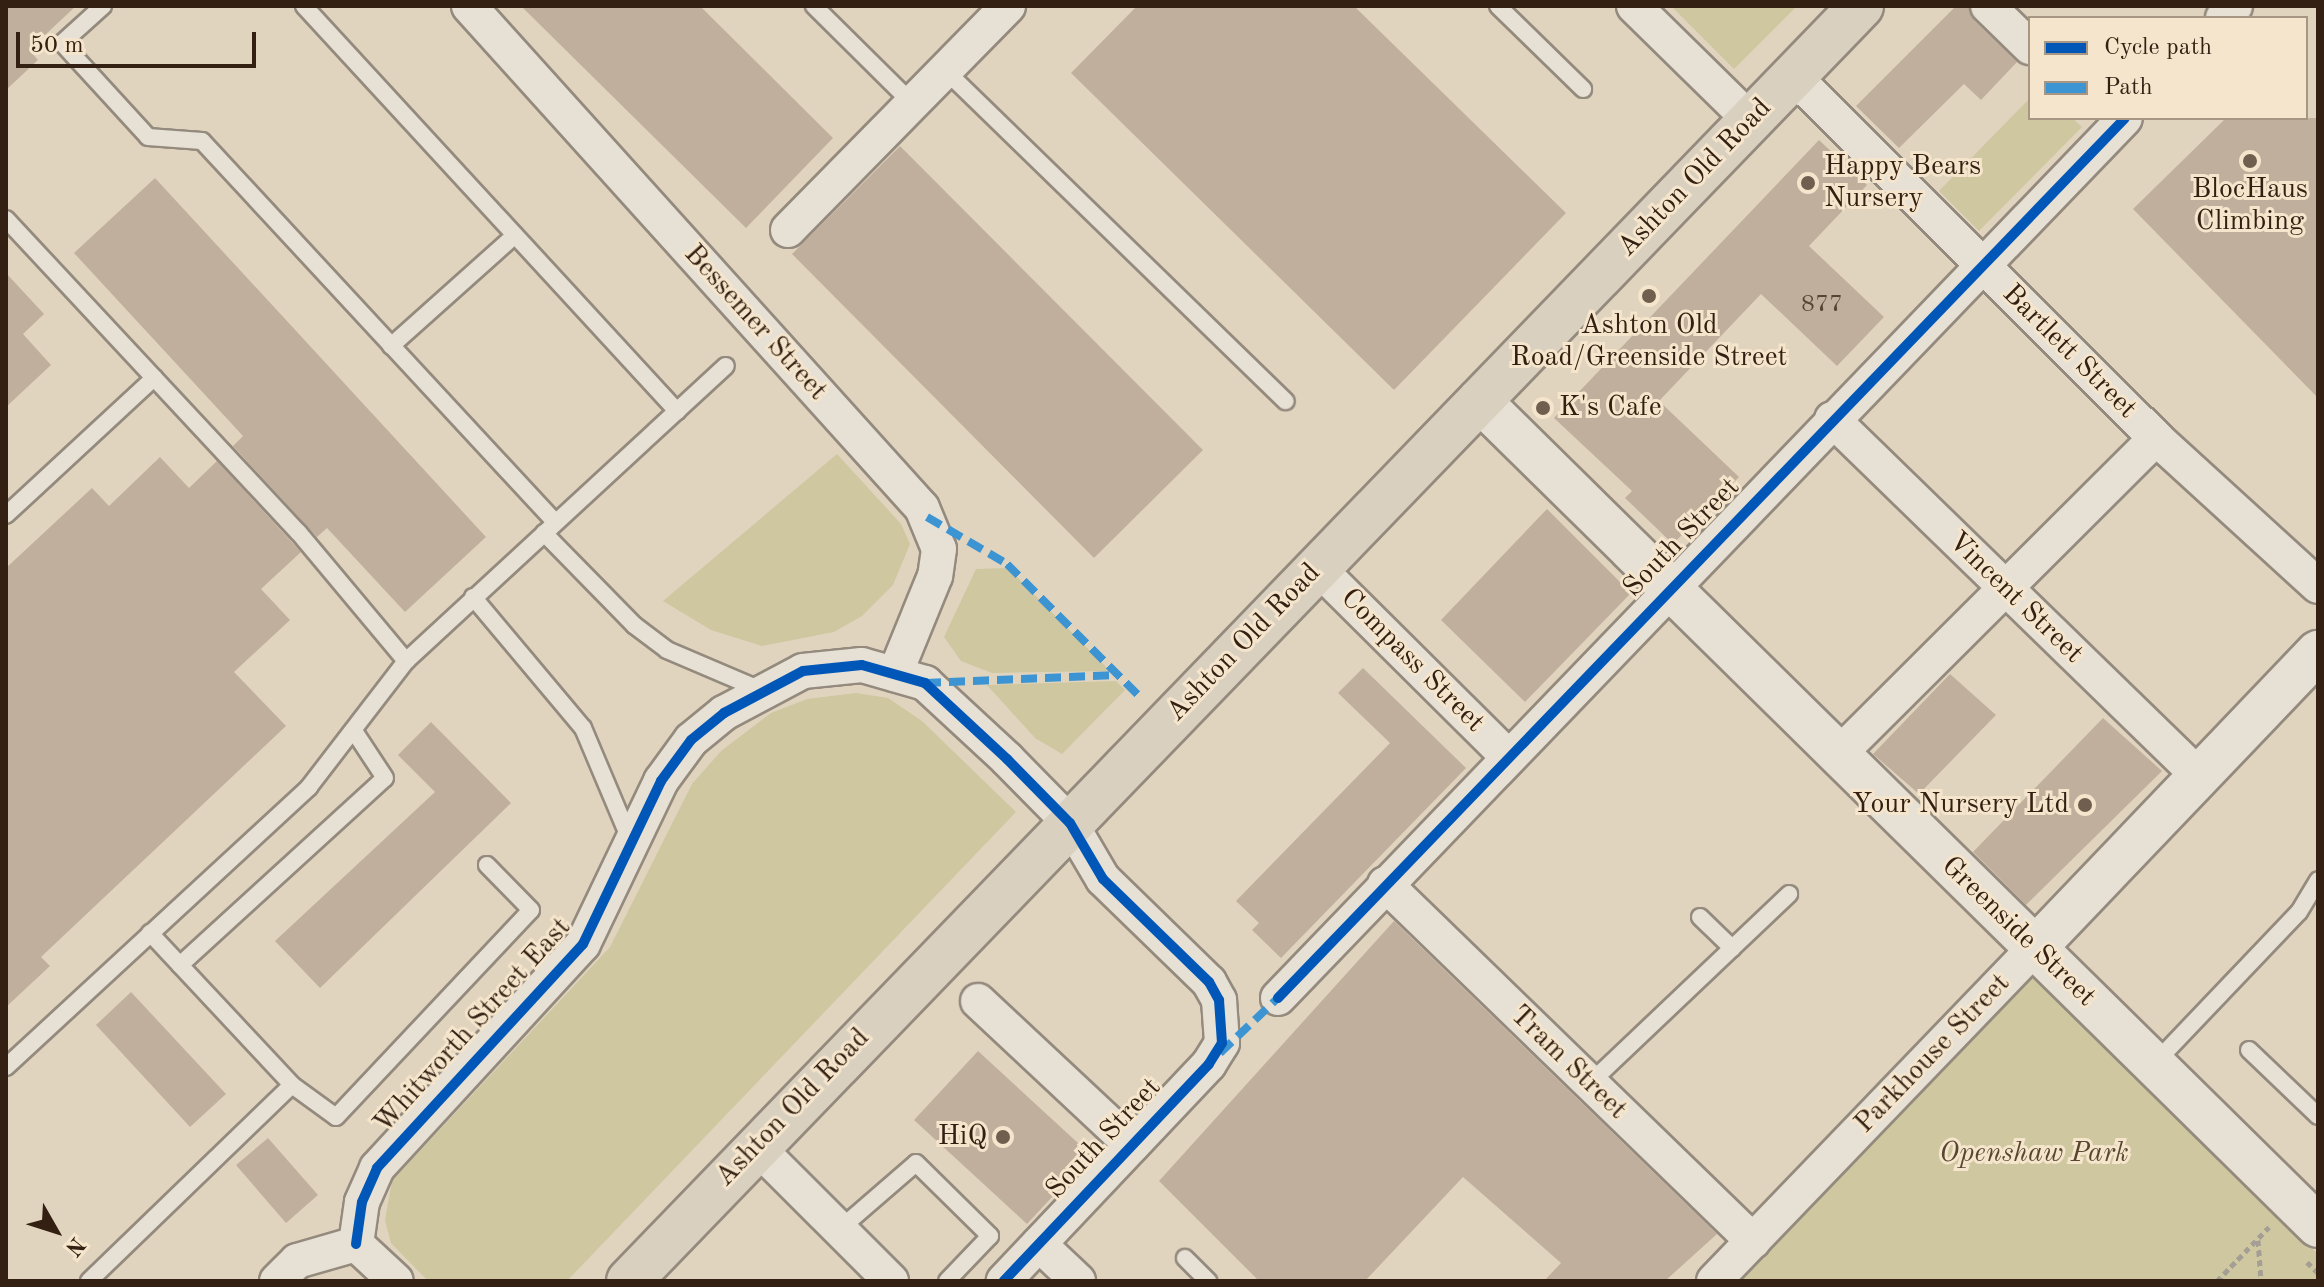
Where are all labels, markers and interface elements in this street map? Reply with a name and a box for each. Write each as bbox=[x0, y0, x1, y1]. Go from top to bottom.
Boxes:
scale bar bbox=[20, 16, 260, 66]
legend bbox=[2028, 16, 2308, 120]
text: 50 m bbox=[30, 34, 84, 58]
text: Cycle path bbox=[2104, 36, 2212, 60]
text: Path bbox=[2104, 76, 2153, 100]
street label: Ashton Old Road bbox=[1611, 92, 1779, 264]
place label: Happy Bears Nursery bbox=[1824, 150, 1981, 216]
marker: BlocHaus Climbing bbox=[2241, 152, 2259, 170]
place label: BlocHaus Climbing bbox=[2192, 173, 2308, 239]
marker: Happy Bears Nursery bbox=[1799, 174, 1817, 192]
street label: Bessemer Street bbox=[676, 238, 834, 408]
street label: Bartlett Street bbox=[1995, 278, 2143, 426]
marker: Ashton Old Road/Greenside Street bbox=[1640, 287, 1658, 305]
house number: 877 bbox=[1801, 292, 1843, 320]
place label: Ashton Old Road/Greenside Street bbox=[1511, 309, 1787, 375]
place label: K's Cafe bbox=[1559, 391, 1662, 425]
marker: K's Cafe bbox=[1534, 399, 1552, 417]
street label: South Street bbox=[1617, 471, 1747, 605]
street label: Vincent Street bbox=[1940, 525, 2090, 671]
street label: Ashton Old Road bbox=[1160, 557, 1328, 729]
street label: Compass Street bbox=[1333, 582, 1491, 740]
place label: Your Nursery Ltd bbox=[1852, 788, 2069, 822]
marker: Your Nursery Ltd bbox=[2076, 796, 2094, 814]
street label: Greenside Street bbox=[1934, 850, 2102, 1014]
street label: Whitworth Street East bbox=[367, 911, 579, 1141]
street label: Parkhouse Street bbox=[1848, 967, 2018, 1141]
street label: Tram Street bbox=[1503, 999, 1633, 1127]
street label: Ashton Old Road bbox=[709, 1022, 877, 1194]
street label: South Street bbox=[1039, 1071, 1169, 1207]
place label: HiQ bbox=[938, 1120, 987, 1154]
marker: HiQ bbox=[994, 1128, 1012, 1146]
park label: Openshaw Park bbox=[1939, 1137, 2129, 1171]
north arrow bbox=[16, 1191, 96, 1271]
text: N bbox=[61, 1233, 88, 1260]

